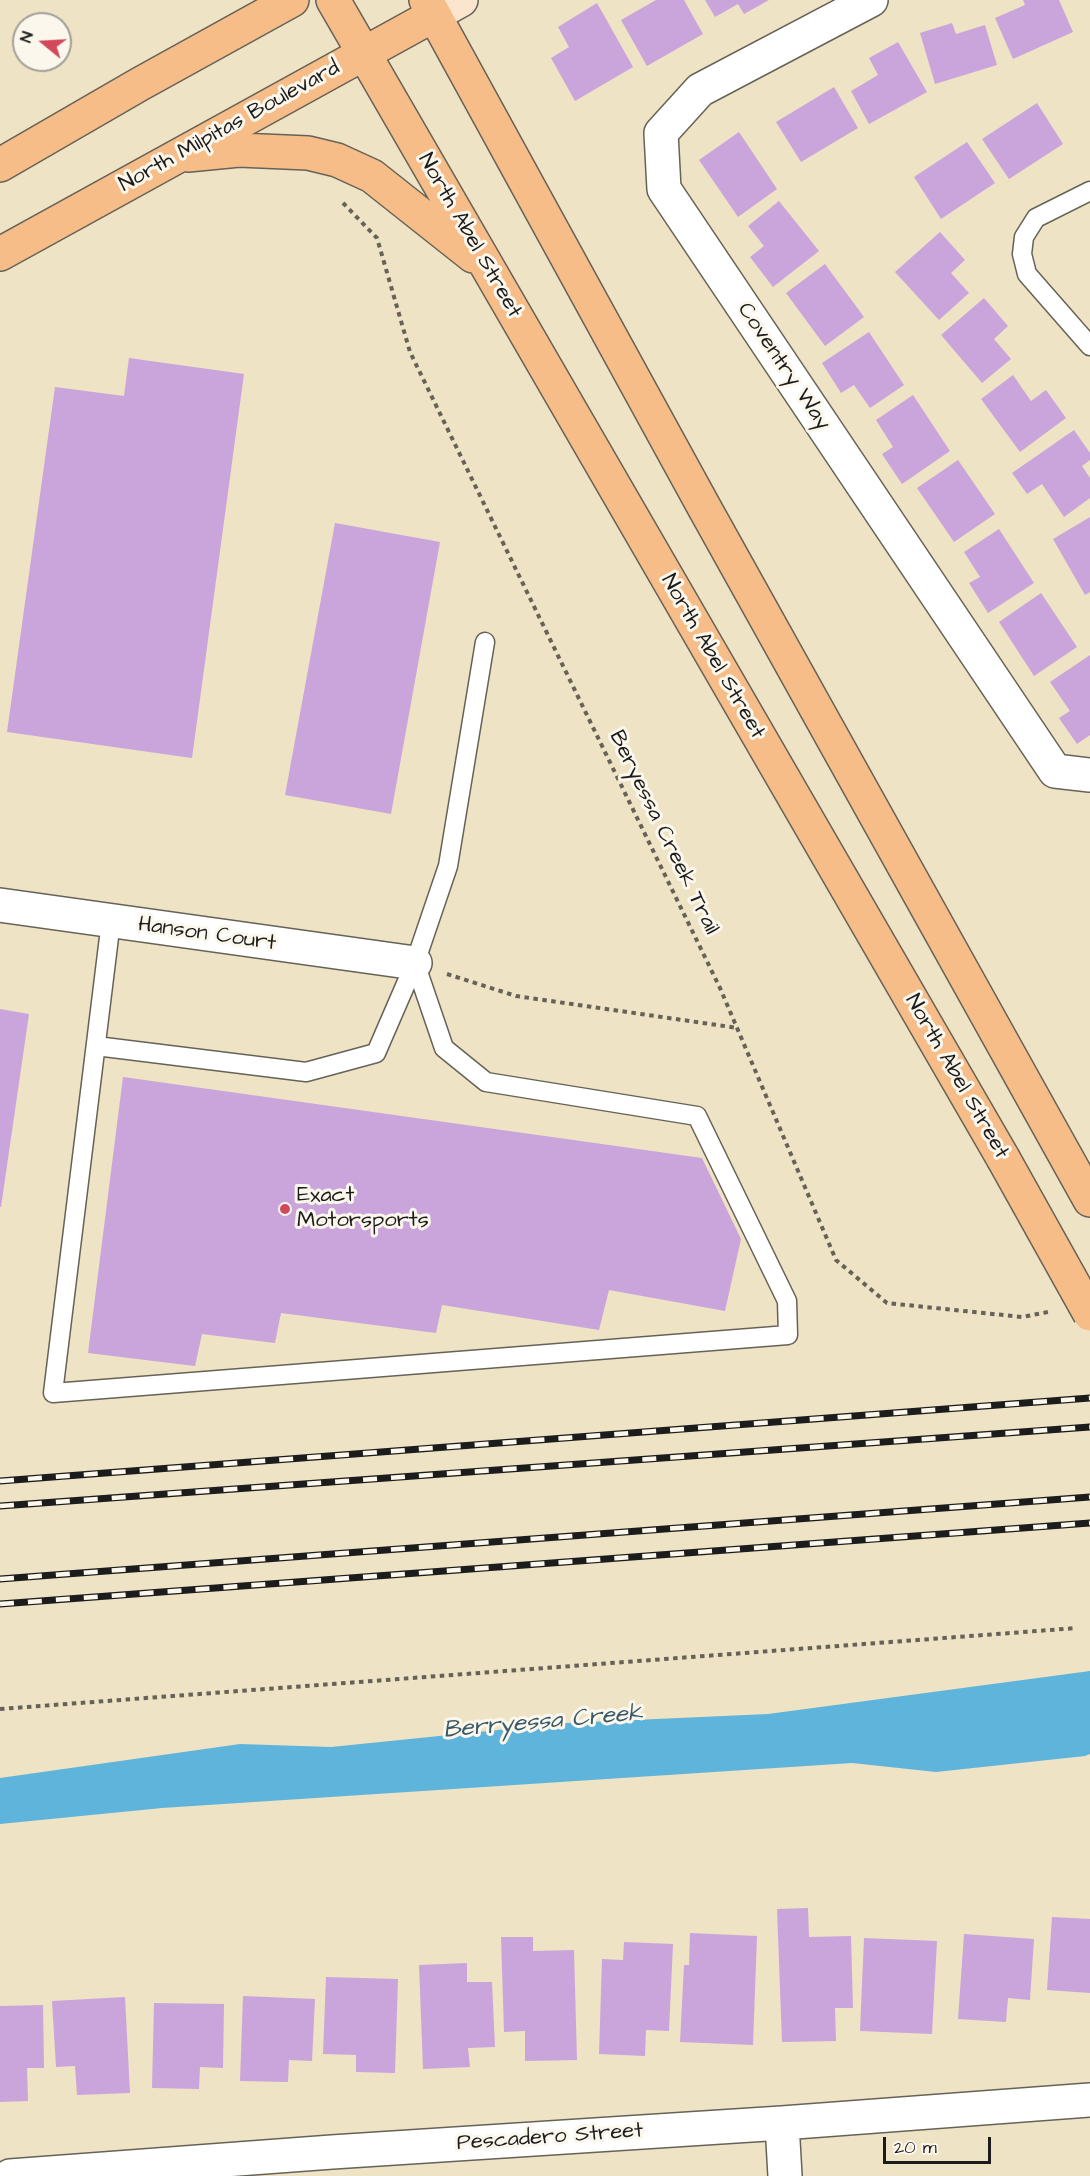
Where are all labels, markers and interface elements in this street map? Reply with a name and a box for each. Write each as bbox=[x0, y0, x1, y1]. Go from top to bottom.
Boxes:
north arrow bbox=[12, 12, 72, 72]
text: N bbox=[15, 29, 39, 45]
street label: North Milpitas Boulevard bbox=[115, 55, 345, 199]
street label: North Abel Street bbox=[411, 149, 527, 323]
street label: Coventry Way bbox=[731, 298, 835, 436]
street label: North Abel Street bbox=[654, 570, 770, 744]
street label: Beryessa Creek Trail bbox=[602, 727, 724, 939]
street label: Hanson Court bbox=[136, 912, 278, 958]
street label: North Abel Street bbox=[898, 990, 1014, 1164]
place label: Exact Motorsports bbox=[297, 1183, 429, 1234]
marker: Exact Motorsports bbox=[278, 1202, 292, 1216]
water label: Berryessa Creek bbox=[442, 1700, 644, 1746]
street label: Pescadero Street bbox=[456, 2118, 644, 2158]
scale bar bbox=[886, 2125, 994, 2163]
text: 20 m bbox=[894, 2135, 937, 2160]

